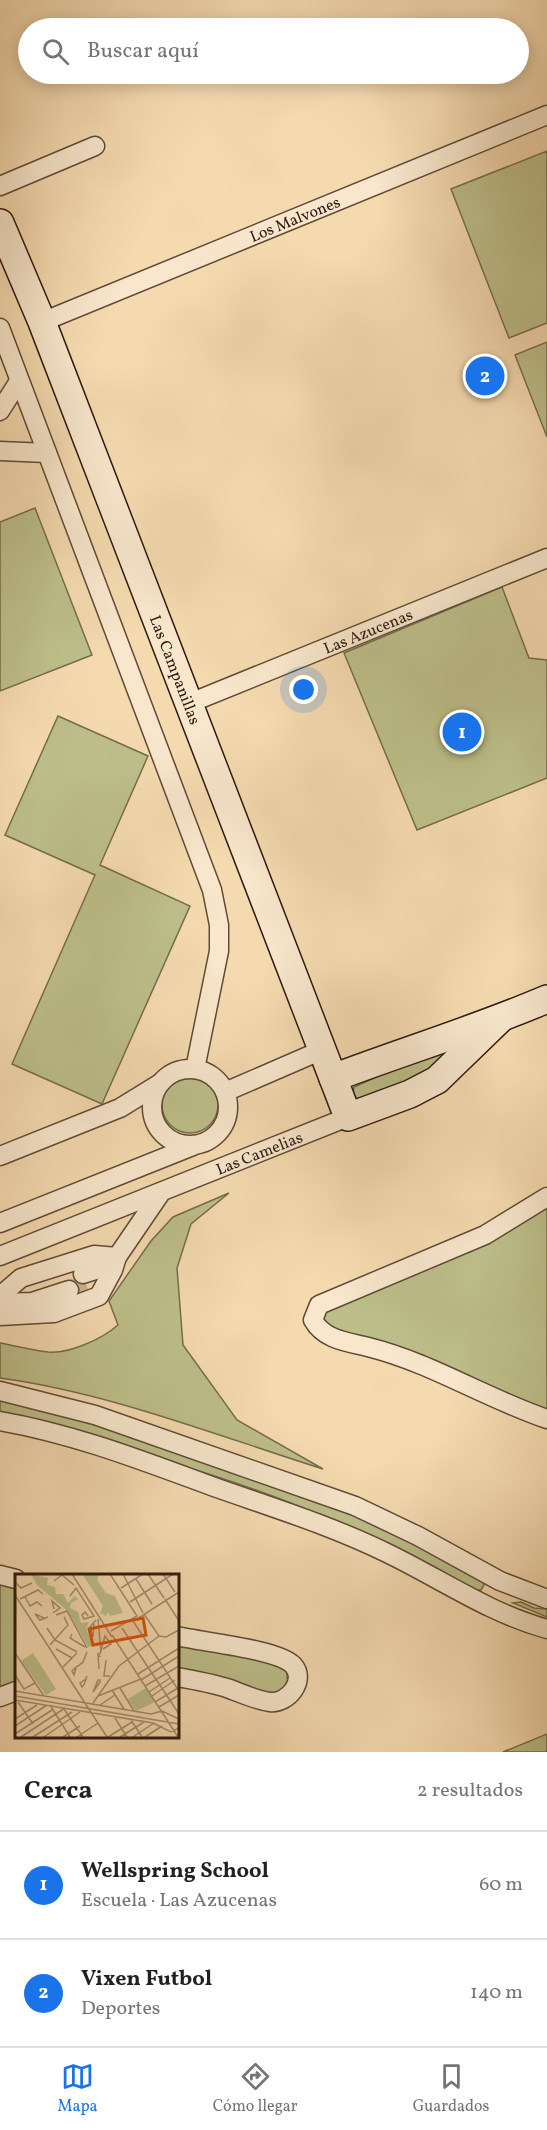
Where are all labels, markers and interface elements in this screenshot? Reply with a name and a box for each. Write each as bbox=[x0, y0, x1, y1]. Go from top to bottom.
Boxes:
search box bbox=[18, 18, 529, 84]
icon: search bbox=[39, 35, 72, 68]
text: Buscar aquí bbox=[87, 36, 199, 67]
street label: Los Malvones bbox=[247, 192, 344, 249]
pin: 2 bbox=[466, 354, 504, 398]
street label: Las Azucenas bbox=[321, 605, 417, 661]
street label: Las Campanillas bbox=[143, 612, 205, 728]
your location bbox=[289, 675, 318, 704]
pin: 1 bbox=[442, 710, 482, 754]
street label: Las Camelias bbox=[213, 1127, 307, 1182]
inset map bbox=[15, 1574, 178, 1737]
text: Cerca bbox=[24, 1773, 93, 1809]
text: 2 resultados bbox=[417, 1777, 523, 1805]
text: Wellspring School bbox=[81, 1856, 269, 1887]
text: 1 bbox=[39, 1871, 48, 1899]
text: 60 m bbox=[479, 1871, 523, 1899]
text: Escuela · Las Azucenas bbox=[81, 1887, 277, 1915]
text: Vixen Futbol bbox=[81, 1964, 212, 1995]
text: 2 bbox=[38, 1979, 49, 2007]
text: 140 m bbox=[470, 1979, 523, 2007]
text: Deportes bbox=[81, 1995, 160, 2023]
tab: Mapa bbox=[58, 2060, 98, 2118]
tab: Cómo llegar bbox=[213, 2060, 298, 2118]
tab: Guardados bbox=[413, 2060, 489, 2118]

